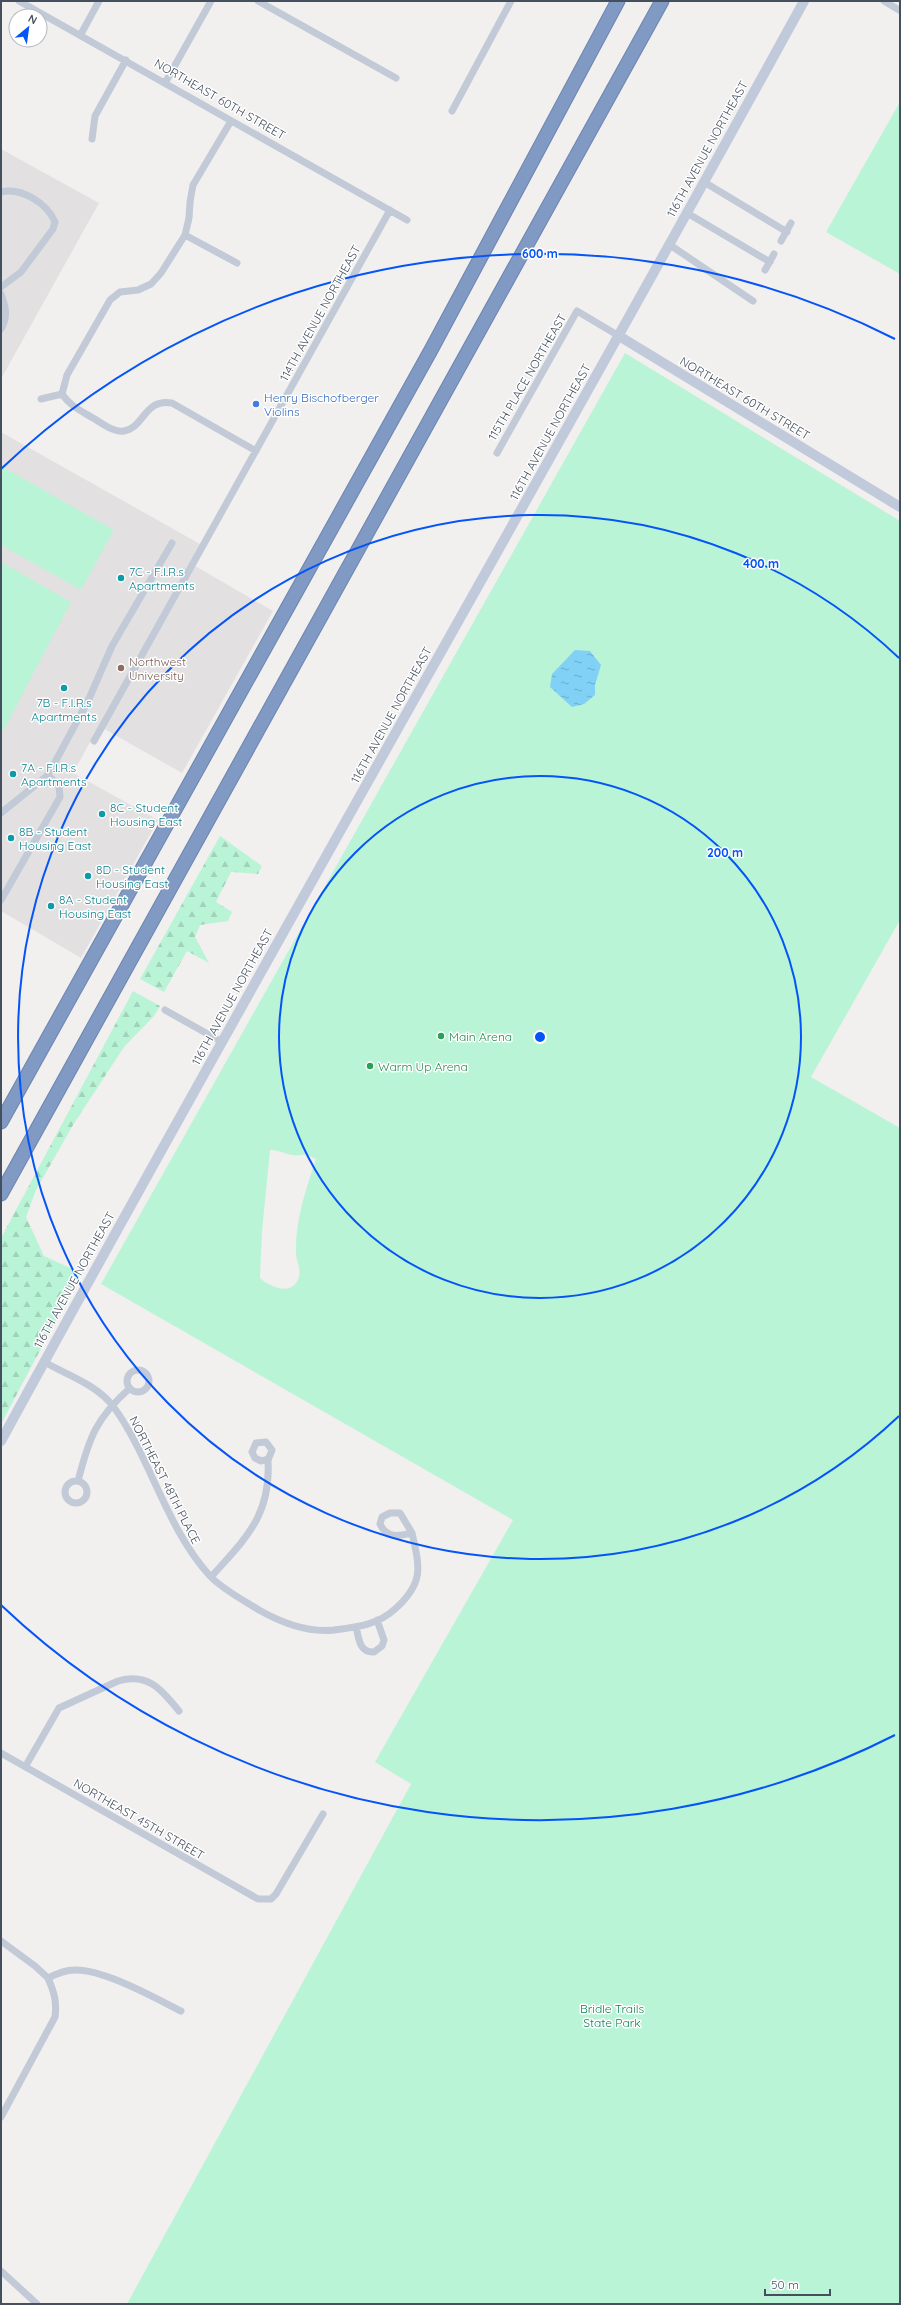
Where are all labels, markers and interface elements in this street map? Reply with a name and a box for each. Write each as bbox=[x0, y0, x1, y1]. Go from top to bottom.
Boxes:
north arrow bbox=[8, 8, 48, 48]
text: N bbox=[26, 11, 40, 27]
street label: NORTHEAST 60TH STREET bbox=[152, 55, 288, 143]
street label: 116TH AVENUE NORTHEAST bbox=[663, 78, 751, 220]
street label: 114TH AVENUE NORTHEAST bbox=[276, 242, 364, 384]
text: 600 m bbox=[522, 246, 558, 261]
street label: 115TH PLACE NORTHEAST bbox=[485, 311, 569, 443]
street label: NORTHEAST 60TH STREET bbox=[677, 353, 813, 443]
street label: 116TH AVENUE NORTHEAST bbox=[506, 361, 594, 503]
place label: Henry Bischofberger Violins bbox=[264, 390, 379, 419]
marker: Henry Bischofberger Violins bbox=[251, 399, 261, 409]
text: 400 m bbox=[743, 556, 779, 571]
place label: 7C - F.I.R.s Apartments bbox=[129, 564, 195, 593]
marker: 7C - F.I.R.s Apartments bbox=[116, 573, 126, 583]
street label: 116TH AVENUE NORTHEAST bbox=[347, 644, 435, 786]
place label: Northwest University bbox=[129, 654, 186, 683]
marker: Northwest University bbox=[116, 663, 126, 673]
marker: 7B - F.I.R.s Apartments bbox=[59, 683, 69, 693]
place label: 7B - F.I.R.s Apartments bbox=[31, 695, 97, 724]
place label: 7A - F.I.R.s Apartments bbox=[21, 760, 87, 789]
marker: 7A - F.I.R.s Apartments bbox=[8, 769, 18, 779]
place label: 8C - Student Housing East bbox=[110, 800, 182, 829]
marker: 8C - Student Housing East bbox=[97, 809, 107, 819]
place label: 8B - Student Housing East bbox=[19, 824, 91, 853]
marker: 8B - Student Housing East bbox=[6, 833, 16, 843]
text: 200 m bbox=[707, 845, 743, 860]
place label: 8D - Student Housing East bbox=[96, 862, 168, 891]
marker: 8D - Student Housing East bbox=[83, 871, 93, 881]
place label: 8A - Student Housing East bbox=[59, 892, 131, 921]
marker: 8A - Student Housing East bbox=[46, 901, 56, 911]
street label: 116TH AVENUE NORTHEAST bbox=[188, 926, 276, 1068]
place label: Main Arena bbox=[449, 1029, 512, 1044]
centre of rings bbox=[533, 1030, 547, 1044]
marker: Main Arena bbox=[436, 1031, 446, 1041]
place label: Warm Up Arena bbox=[378, 1059, 468, 1074]
marker: Warm Up Arena bbox=[365, 1061, 375, 1071]
street label: 116TH AVENUE NORTHEAST bbox=[30, 1209, 118, 1351]
street label: NORTHEAST 48TH PLACE bbox=[126, 1414, 204, 1547]
street label: NORTHEAST 45TH STREET bbox=[71, 1775, 207, 1863]
park label: Bridle Trails State Park bbox=[580, 2001, 644, 2030]
scale bar bbox=[765, 2271, 830, 2297]
text: 50 m bbox=[771, 2277, 799, 2292]

